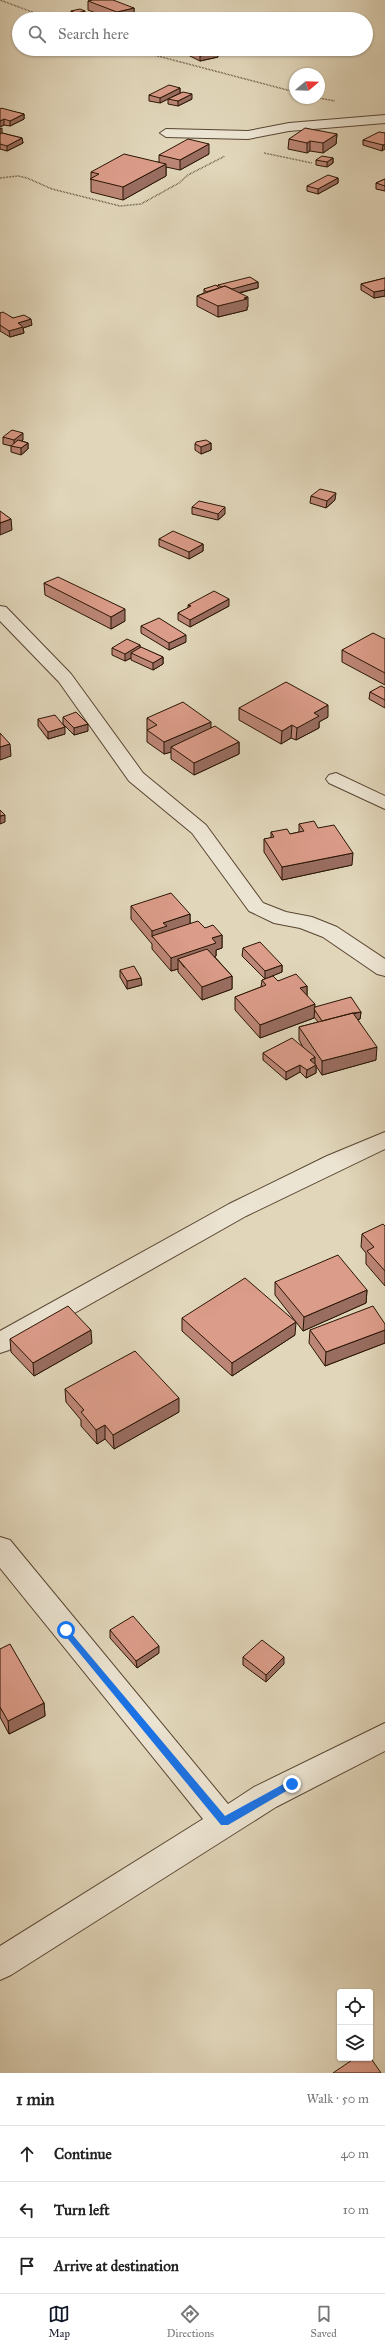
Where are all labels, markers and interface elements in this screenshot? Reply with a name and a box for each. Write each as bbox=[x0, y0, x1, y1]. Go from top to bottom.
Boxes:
search box bbox=[12, 12, 373, 56]
icon: search bbox=[26, 23, 48, 45]
text: Search here bbox=[58, 25, 129, 43]
north arrow bbox=[289, 68, 325, 104]
route start bbox=[57, 1621, 75, 1639]
route end bbox=[283, 1775, 301, 1793]
map controls bbox=[337, 1989, 373, 2061]
button: locate bbox=[337, 1989, 373, 2025]
button: layers bbox=[337, 2025, 373, 2061]
text: 1 min bbox=[16, 2089, 55, 2110]
text: Walk · 50 m bbox=[306, 2091, 369, 2107]
icon: ahead bbox=[16, 2143, 38, 2165]
text: Continue bbox=[54, 2145, 112, 2163]
text: 40 m bbox=[340, 2146, 369, 2162]
icon: left bbox=[16, 2199, 38, 2221]
text: Turn left bbox=[54, 2201, 110, 2219]
text: 10 m bbox=[343, 2202, 369, 2218]
icon: arrive bbox=[16, 2255, 38, 2277]
text: Arrive at destination bbox=[54, 2257, 179, 2275]
tab: Map bbox=[48, 2303, 70, 2340]
tab: Directions bbox=[167, 2303, 214, 2340]
tab: Saved bbox=[311, 2303, 337, 2340]

